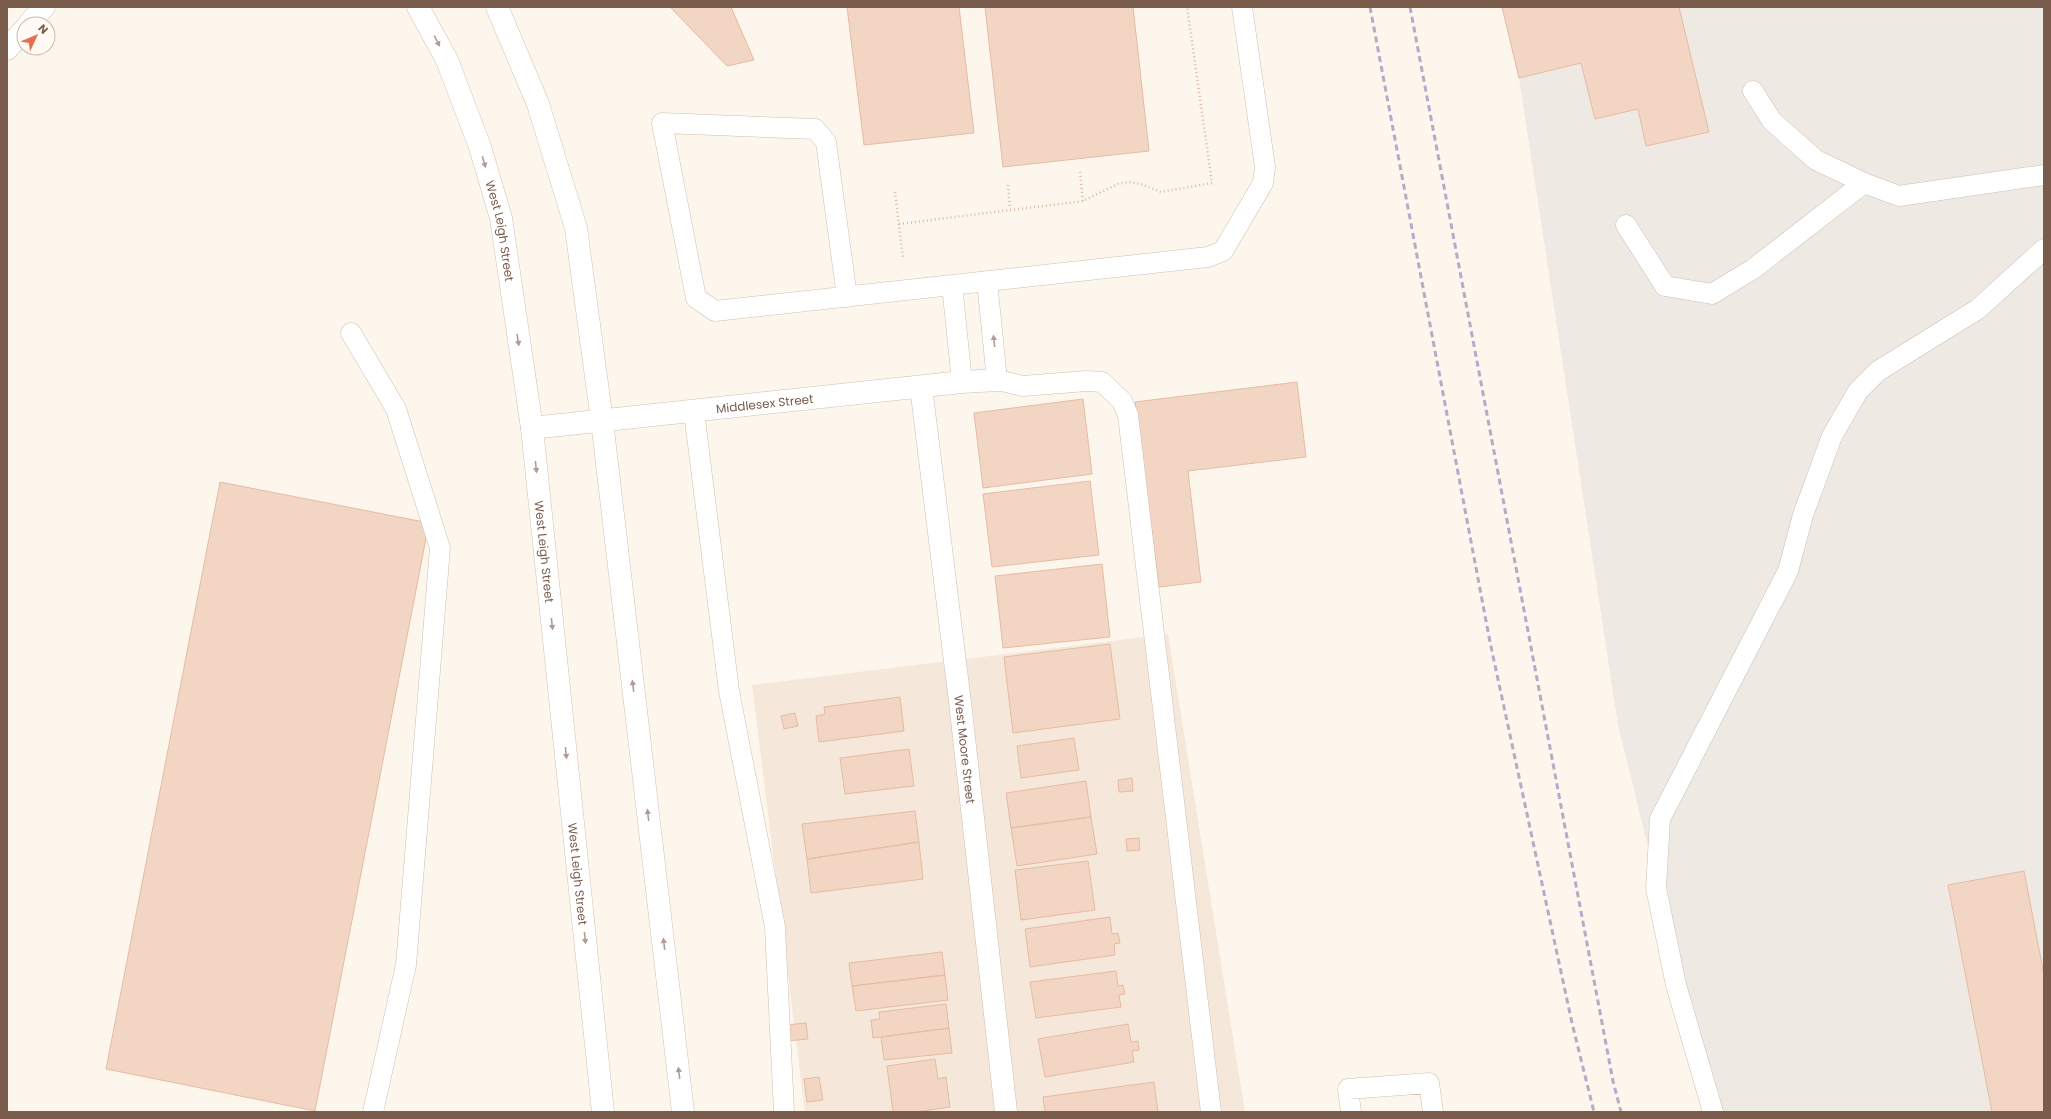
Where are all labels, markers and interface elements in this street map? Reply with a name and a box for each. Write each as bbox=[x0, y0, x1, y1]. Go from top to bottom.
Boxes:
north arrow bbox=[16, 16, 56, 56]
text: N bbox=[35, 21, 52, 38]
one-way arrow bbox=[433, 36, 440, 47]
one-way arrow bbox=[481, 156, 487, 168]
street label: West Leigh Street bbox=[482, 178, 519, 282]
one-way arrow bbox=[515, 334, 521, 346]
one-way arrow bbox=[990, 335, 997, 348]
street label: Middlesex Street bbox=[715, 389, 814, 417]
one-way arrow bbox=[533, 461, 539, 473]
street label: West Leigh Street bbox=[531, 500, 559, 604]
one-way arrow bbox=[549, 618, 556, 630]
one-way arrow bbox=[630, 680, 636, 692]
street label: West Moore Street bbox=[951, 694, 980, 804]
one-way arrow bbox=[563, 747, 569, 759]
one-way arrow bbox=[645, 809, 652, 821]
street label: West Leigh Street bbox=[565, 822, 592, 926]
one-way arrow bbox=[582, 932, 588, 944]
one-way arrow bbox=[660, 938, 667, 950]
one-way arrow bbox=[676, 1067, 682, 1079]

